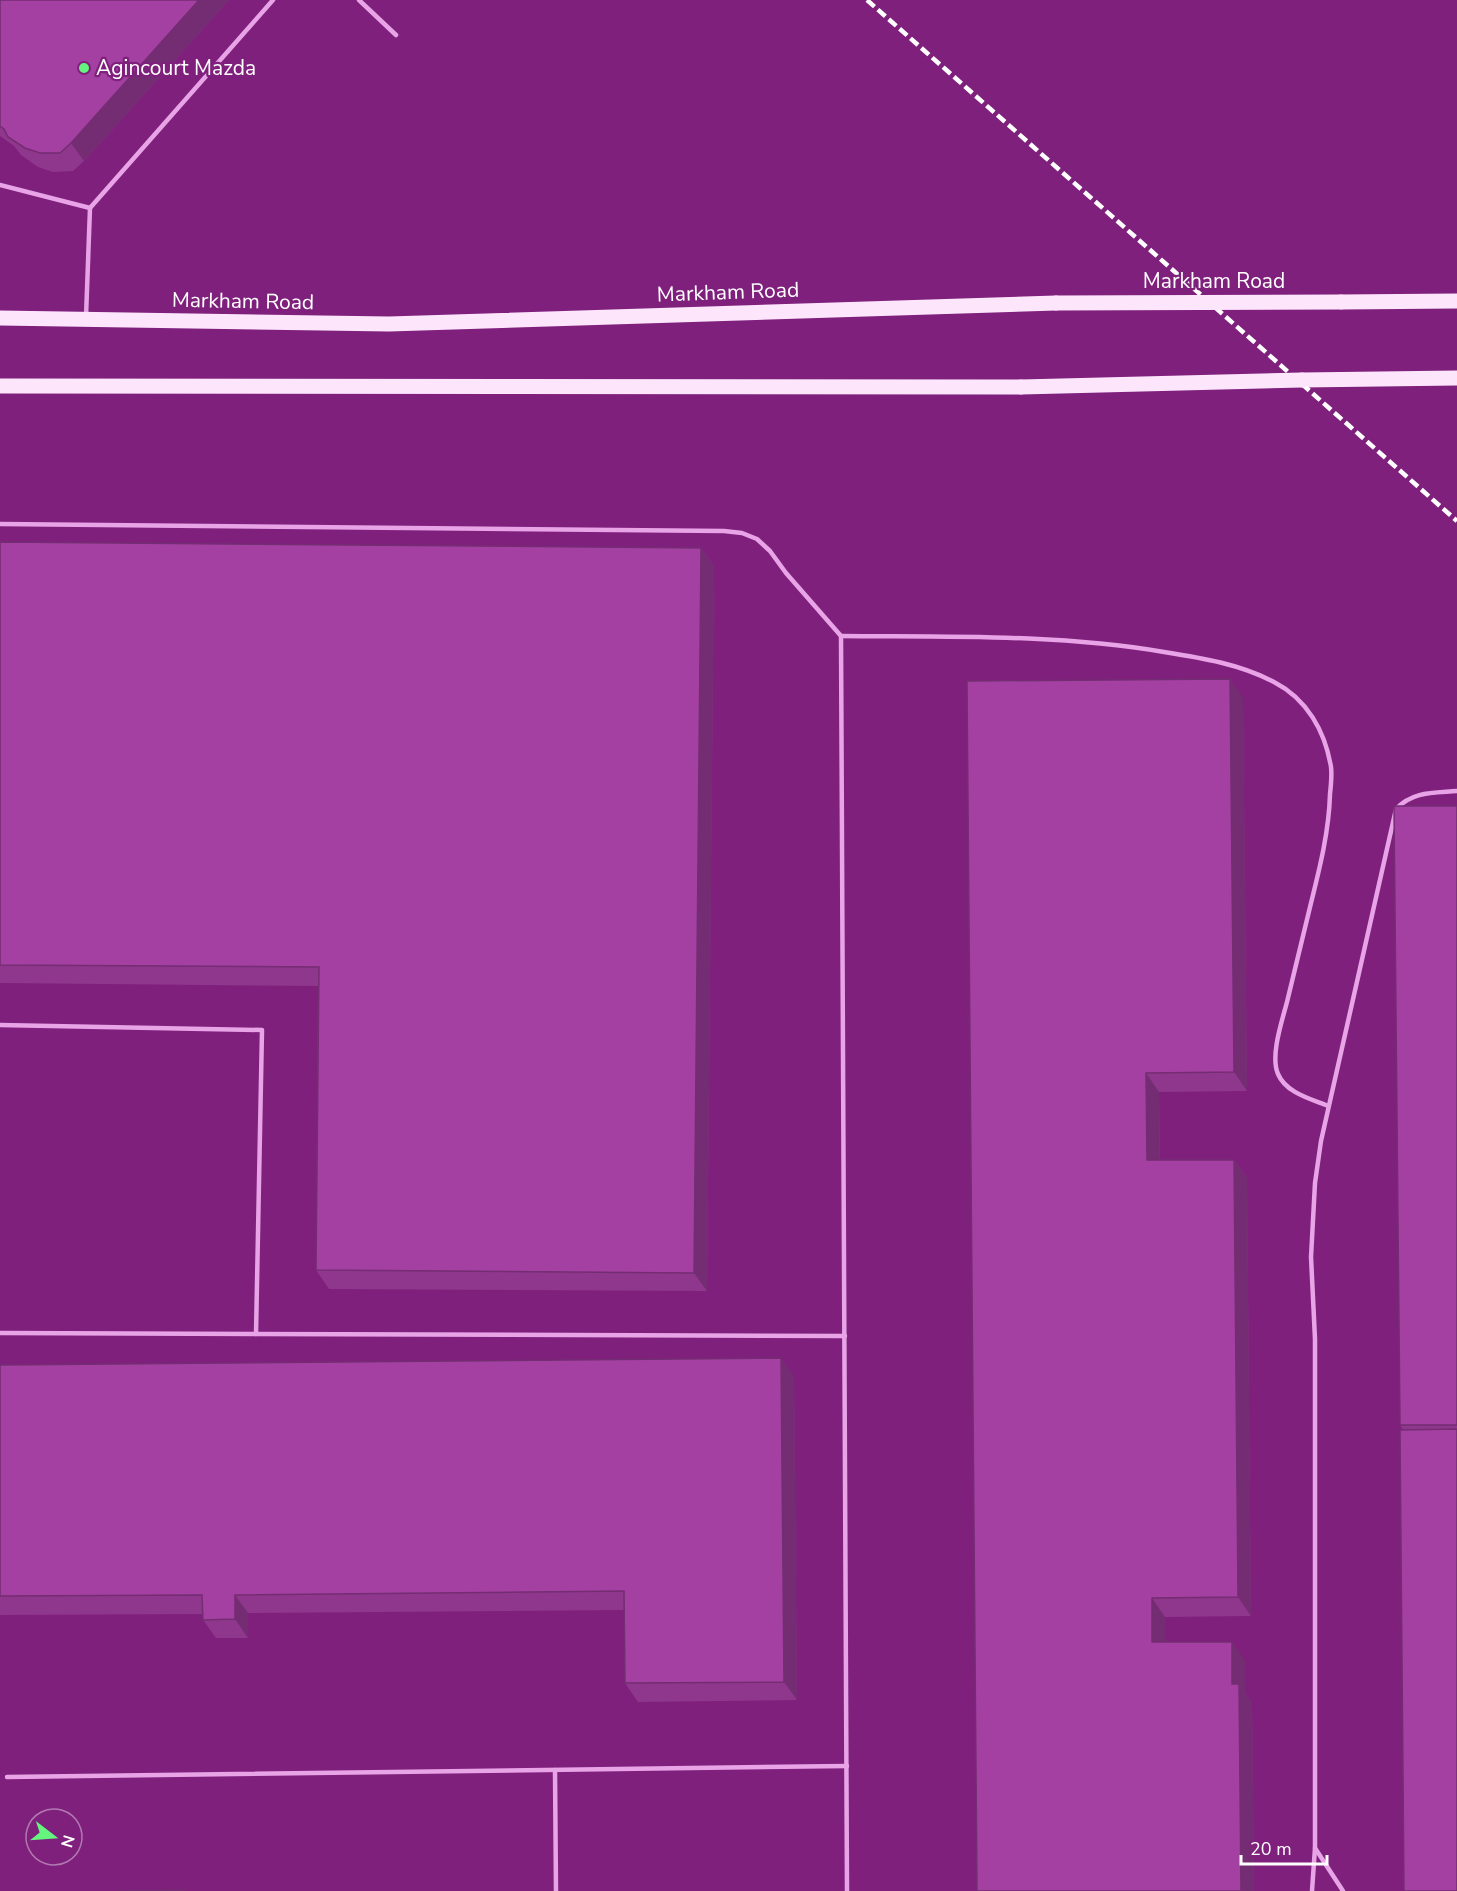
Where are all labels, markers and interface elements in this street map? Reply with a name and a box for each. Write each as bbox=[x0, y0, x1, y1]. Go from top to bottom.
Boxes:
place label: Agincourt Mazda bbox=[96, 54, 256, 82]
marker: Agincourt Mazda bbox=[77, 61, 91, 75]
street label: Markham Road bbox=[1143, 267, 1285, 295]
street label: Markham Road bbox=[656, 276, 800, 308]
street label: Markham Road bbox=[172, 286, 314, 316]
north arrow bbox=[24, 1807, 84, 1867]
scale bar bbox=[1241, 1828, 1326, 1866]
text: N bbox=[55, 1832, 80, 1850]
text: 20 m bbox=[1250, 1837, 1292, 1861]

